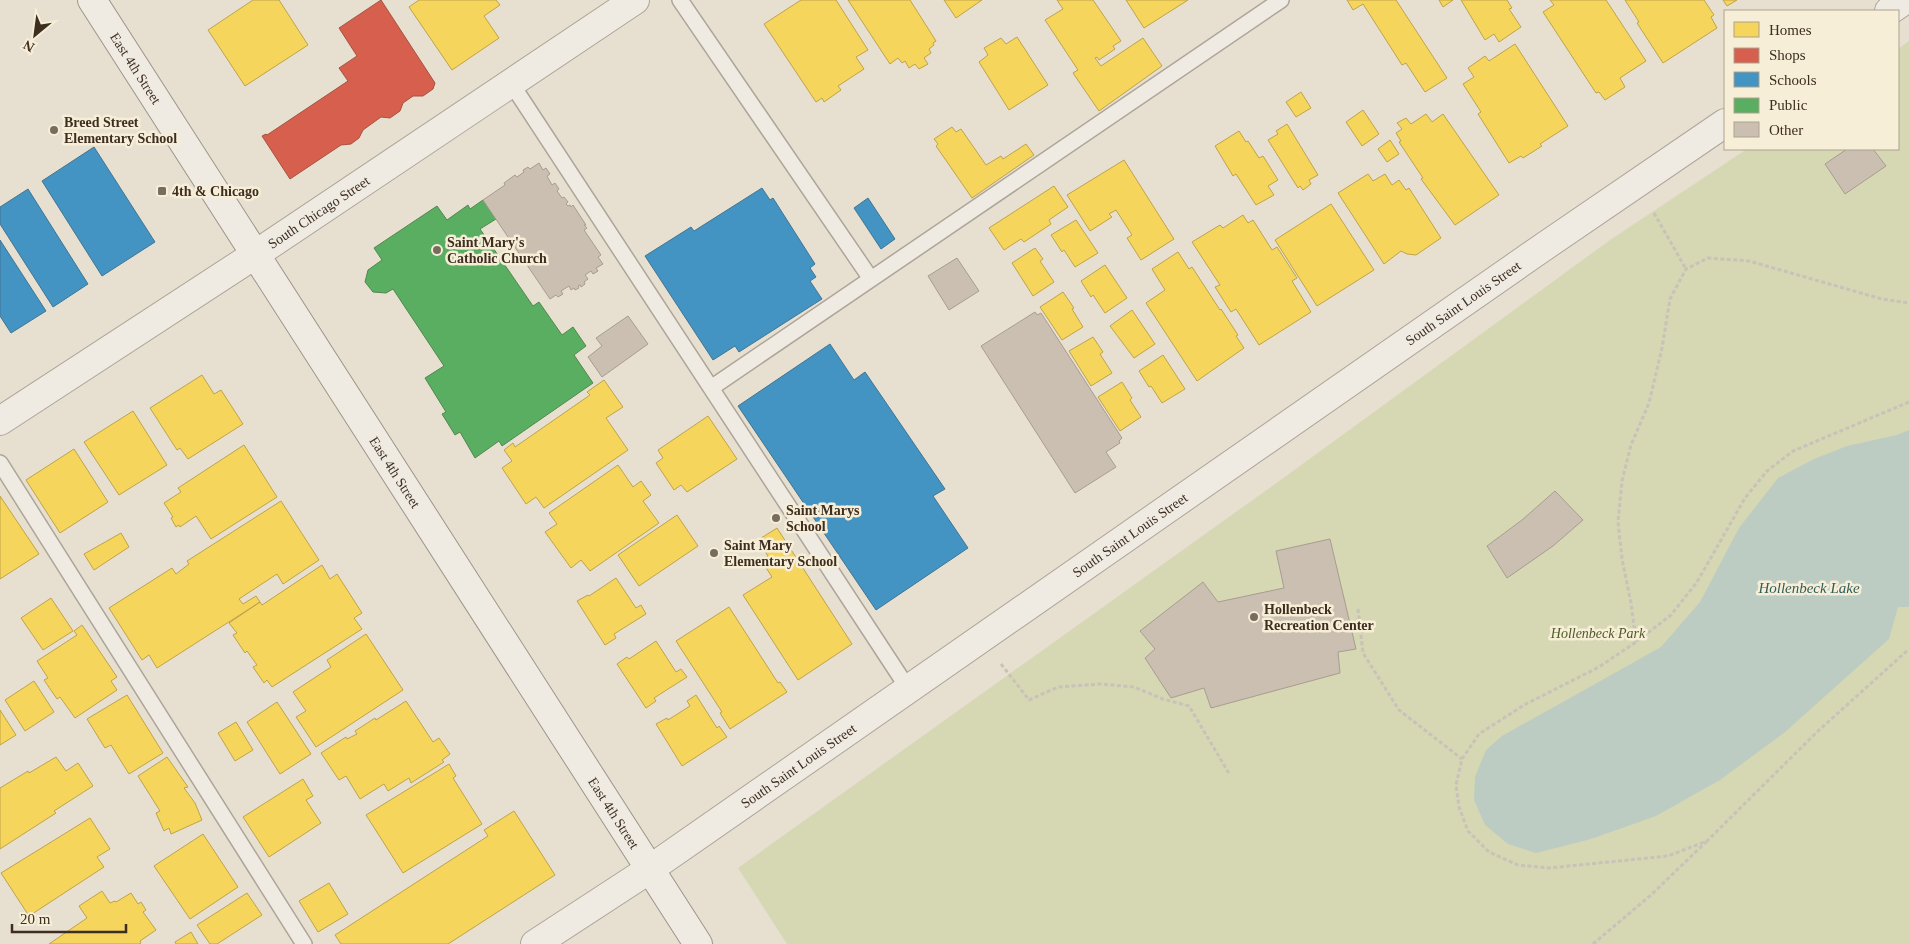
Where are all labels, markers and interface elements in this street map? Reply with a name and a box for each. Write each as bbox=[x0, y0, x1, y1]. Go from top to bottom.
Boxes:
north arrow bbox=[10, 10, 60, 60]
legend bbox=[1724, 10, 1899, 150]
text: Homes bbox=[1769, 22, 1812, 38]
street label: East 4th Street bbox=[107, 30, 164, 107]
text: N bbox=[21, 37, 37, 55]
text: Shops bbox=[1769, 47, 1806, 63]
text: Schools bbox=[1769, 72, 1817, 88]
text: Public bbox=[1769, 97, 1808, 113]
place label: Breed Street Elementary School bbox=[64, 115, 177, 146]
text: Other bbox=[1769, 122, 1803, 138]
marker: Breed Street Elementary School bbox=[48, 124, 60, 136]
street label: South Chicago Street bbox=[265, 173, 373, 252]
place label: 4th & Chicago bbox=[172, 184, 259, 199]
marker: 4th & Chicago bbox=[156, 185, 168, 197]
place label: Saint Mary's Catholic Church bbox=[447, 235, 547, 266]
marker: Saint Mary's Catholic Church bbox=[431, 244, 443, 256]
street label: South Saint Louis Street bbox=[1403, 258, 1524, 349]
street label: East 4th Street bbox=[366, 434, 423, 511]
street label: South Saint Louis Street bbox=[1070, 490, 1191, 581]
place label: Saint Marys School bbox=[786, 503, 860, 534]
marker: Saint Marys School bbox=[770, 512, 782, 524]
place label: Saint Mary Elementary School bbox=[724, 538, 837, 569]
marker: Saint Mary Elementary School bbox=[708, 547, 720, 559]
water label: Hollenbeck Lake bbox=[1757, 580, 1860, 596]
place label: Hollenbeck Recreation Center bbox=[1264, 602, 1374, 633]
marker: Hollenbeck Recreation Center bbox=[1248, 611, 1260, 623]
park label: Hollenbeck Park bbox=[1550, 626, 1646, 641]
street label: South Saint Louis Street bbox=[738, 721, 859, 811]
street label: East 4th Street bbox=[585, 775, 642, 852]
scale bar bbox=[12, 902, 126, 934]
text: 20 m bbox=[20, 911, 51, 927]

